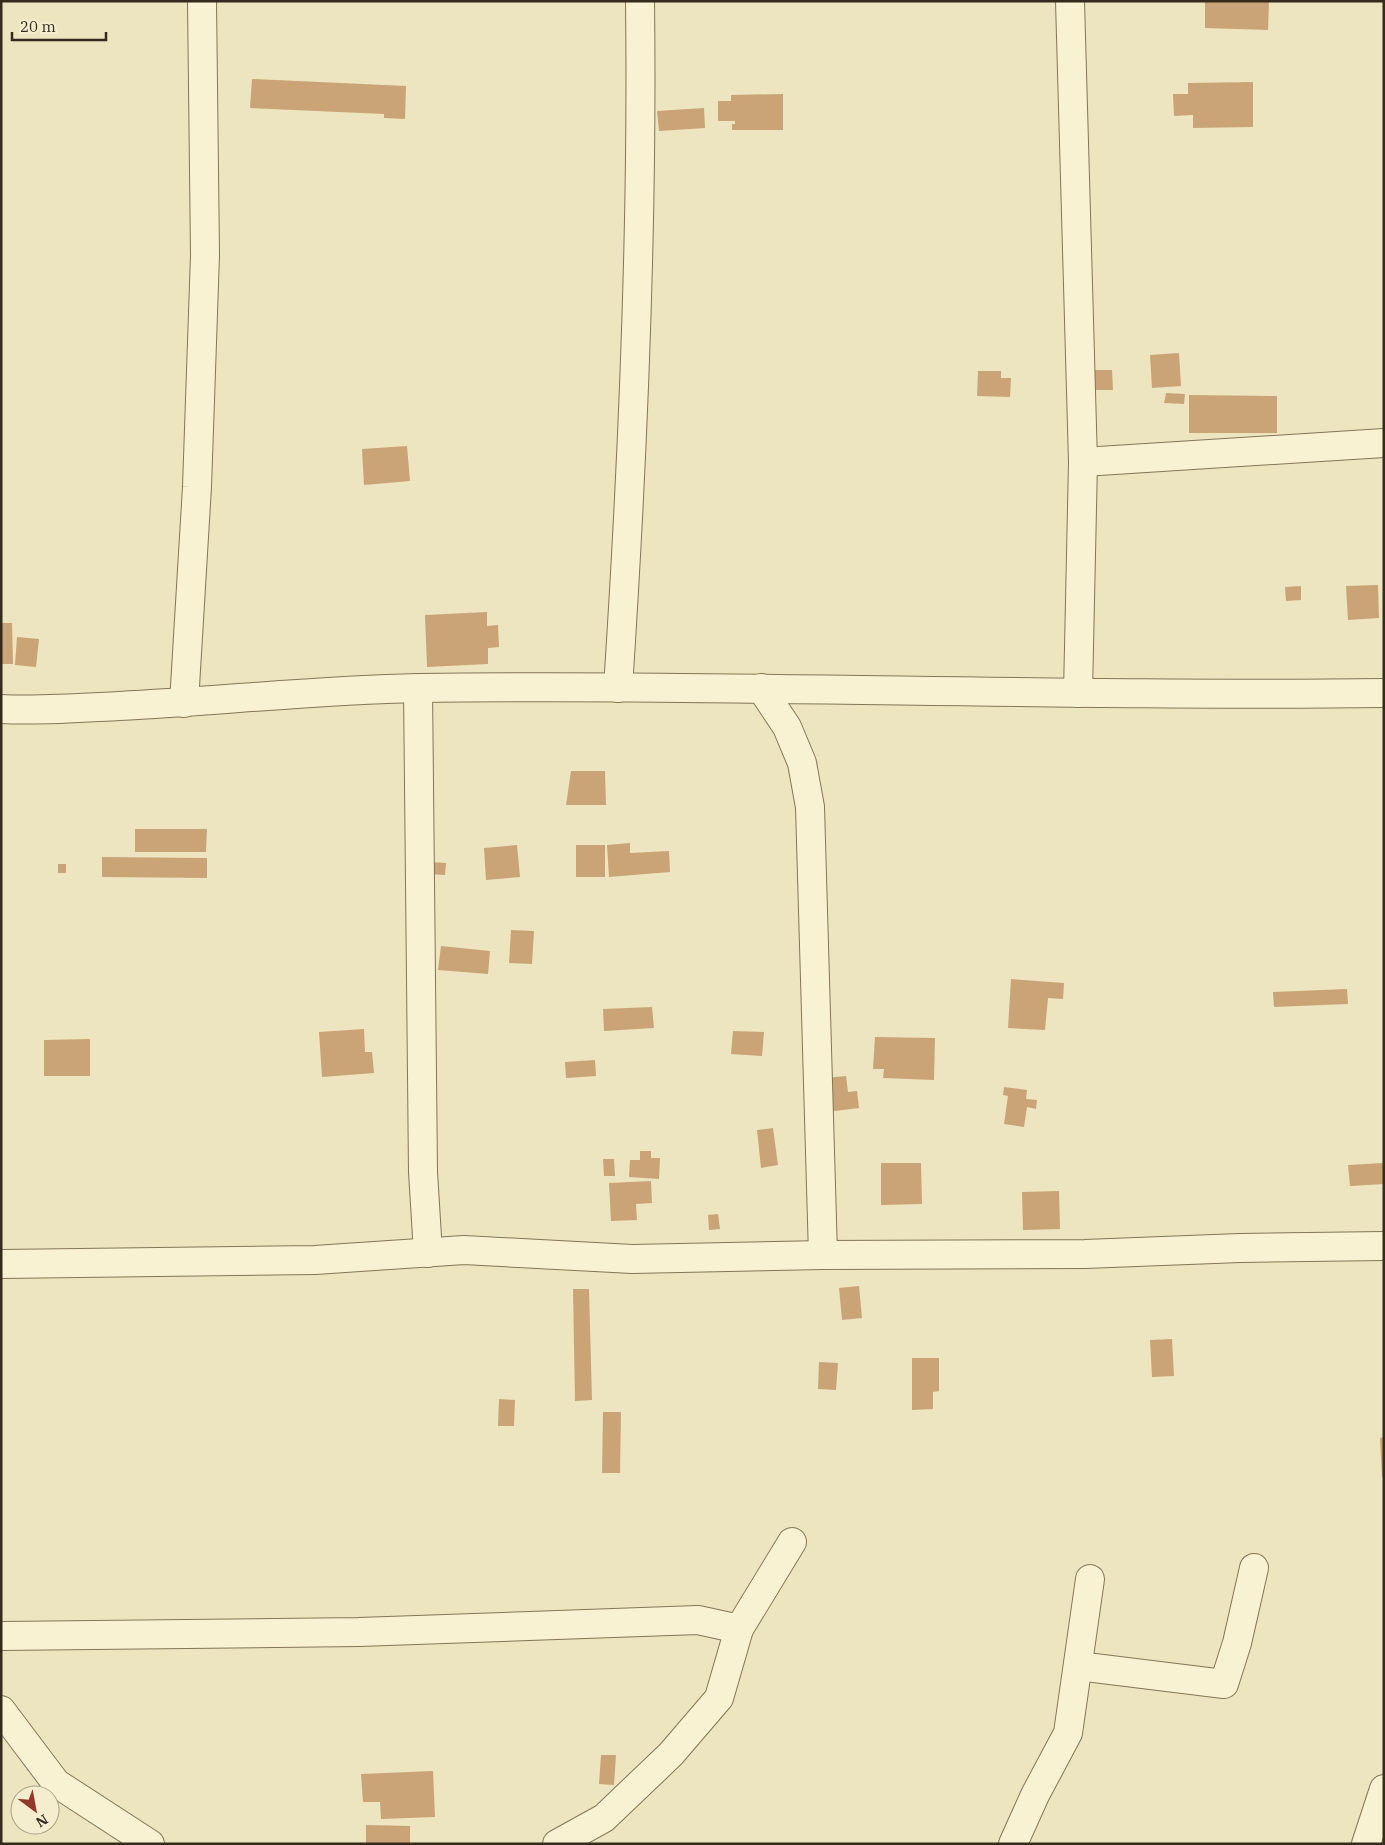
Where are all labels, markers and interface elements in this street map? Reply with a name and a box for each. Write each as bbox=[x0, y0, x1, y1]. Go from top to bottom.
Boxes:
scale bar bbox=[12, 10, 106, 42]
text: 20 m bbox=[20, 17, 56, 36]
north arrow bbox=[10, 1785, 60, 1835]
text: N bbox=[32, 1810, 51, 1832]

